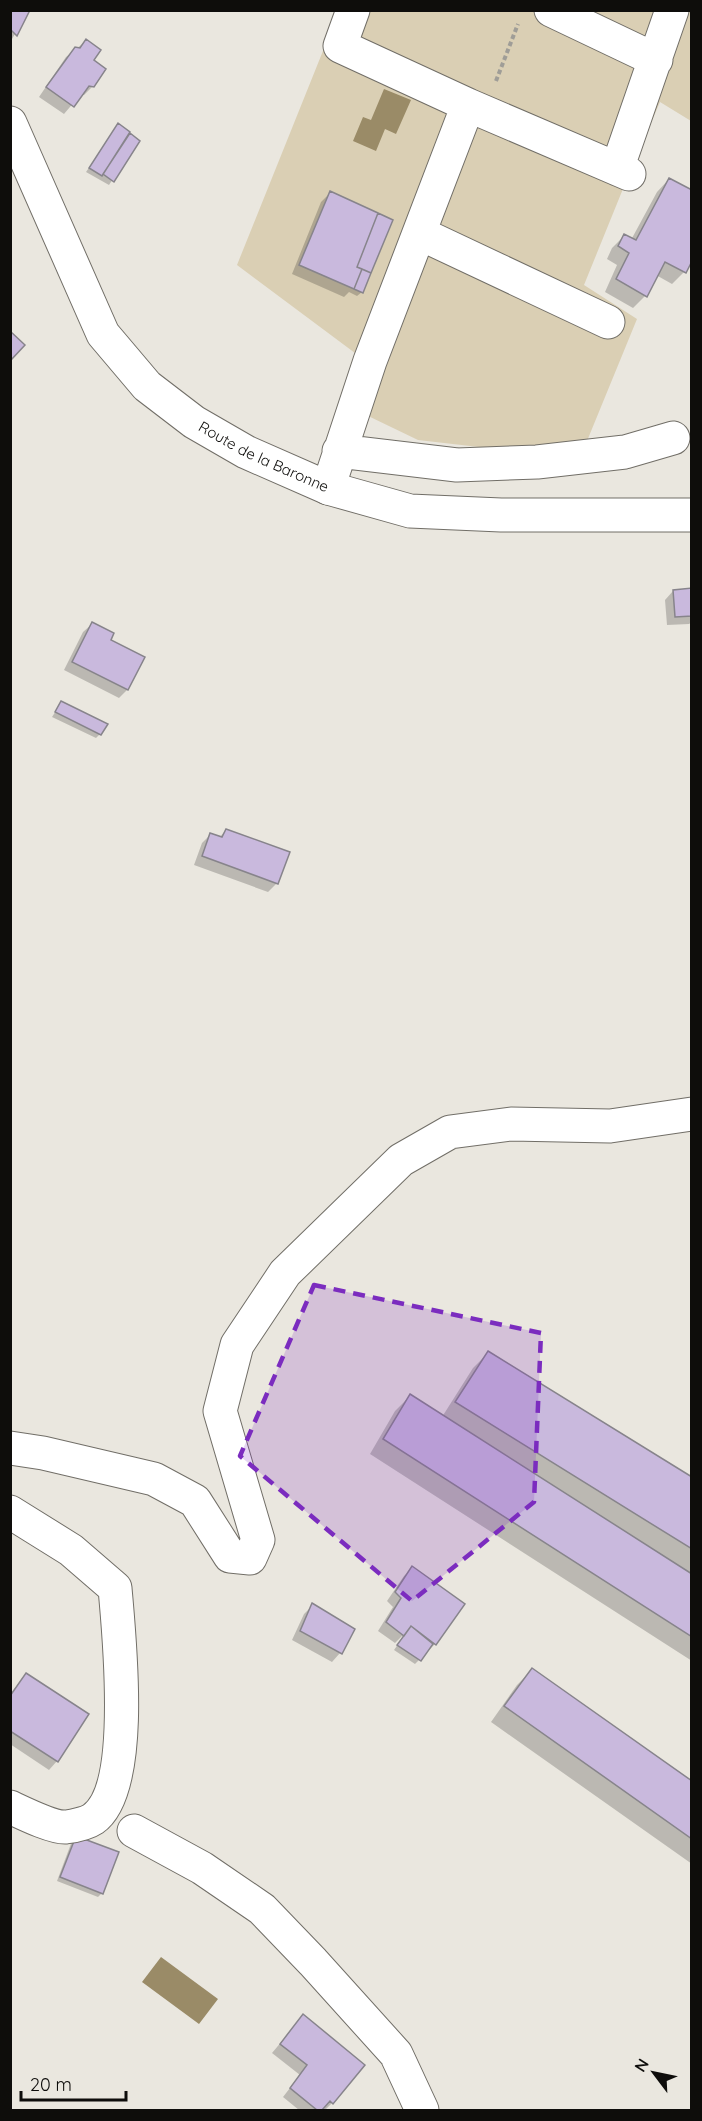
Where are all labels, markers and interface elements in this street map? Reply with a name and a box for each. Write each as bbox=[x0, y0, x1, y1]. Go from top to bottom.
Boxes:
street label: Route de la Baronne bbox=[195, 417, 332, 496]
north arrow bbox=[624, 2043, 684, 2103]
text: N bbox=[630, 2055, 653, 2075]
scale bar bbox=[21, 2064, 126, 2102]
text: 20 m bbox=[30, 2073, 72, 2096]

